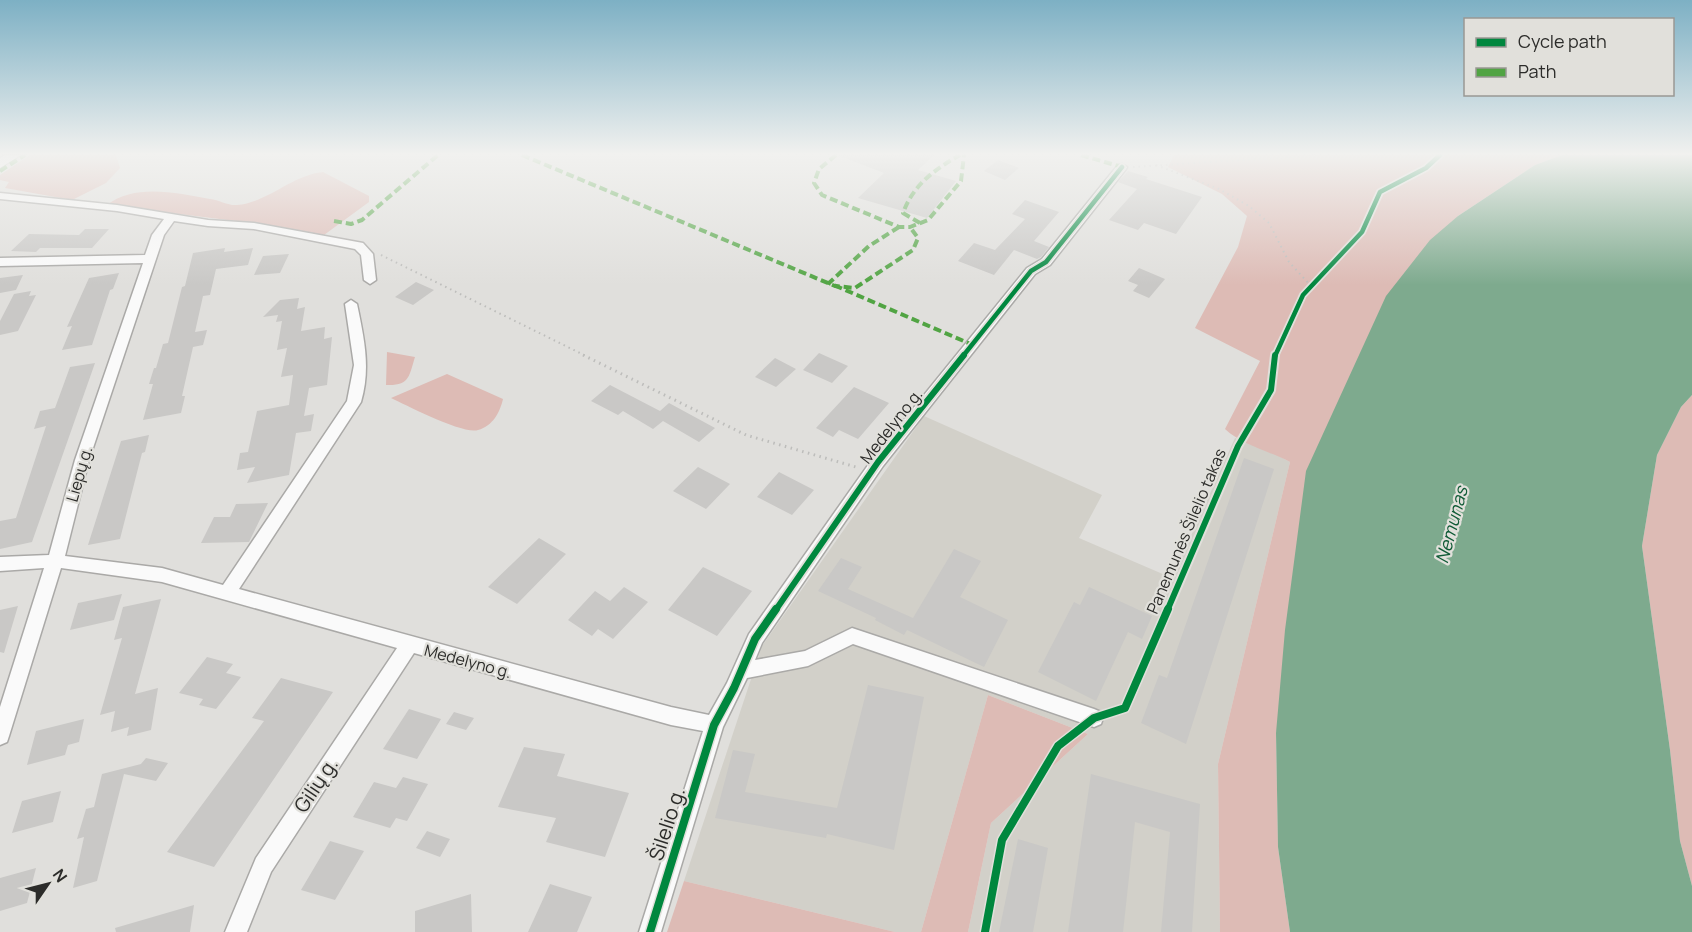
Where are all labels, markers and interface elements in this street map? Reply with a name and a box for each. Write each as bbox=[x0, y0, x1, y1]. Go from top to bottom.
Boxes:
legend bbox=[1464, 18, 1674, 96]
text: Cycle path bbox=[1518, 29, 1607, 53]
text: Path bbox=[1518, 59, 1556, 83]
street label: Medelyno g. bbox=[855, 384, 927, 468]
street label: Liepų g. bbox=[61, 444, 97, 504]
street label: Panemunės Šilelio takas bbox=[1141, 445, 1231, 617]
water label: Nemunas bbox=[1429, 482, 1473, 566]
street label: Medelyno g. bbox=[422, 639, 514, 683]
street label: Gilių g. bbox=[287, 752, 344, 818]
street label: Šilelio g. bbox=[642, 784, 691, 864]
north arrow bbox=[18, 854, 78, 914]
text: N bbox=[48, 864, 73, 886]

